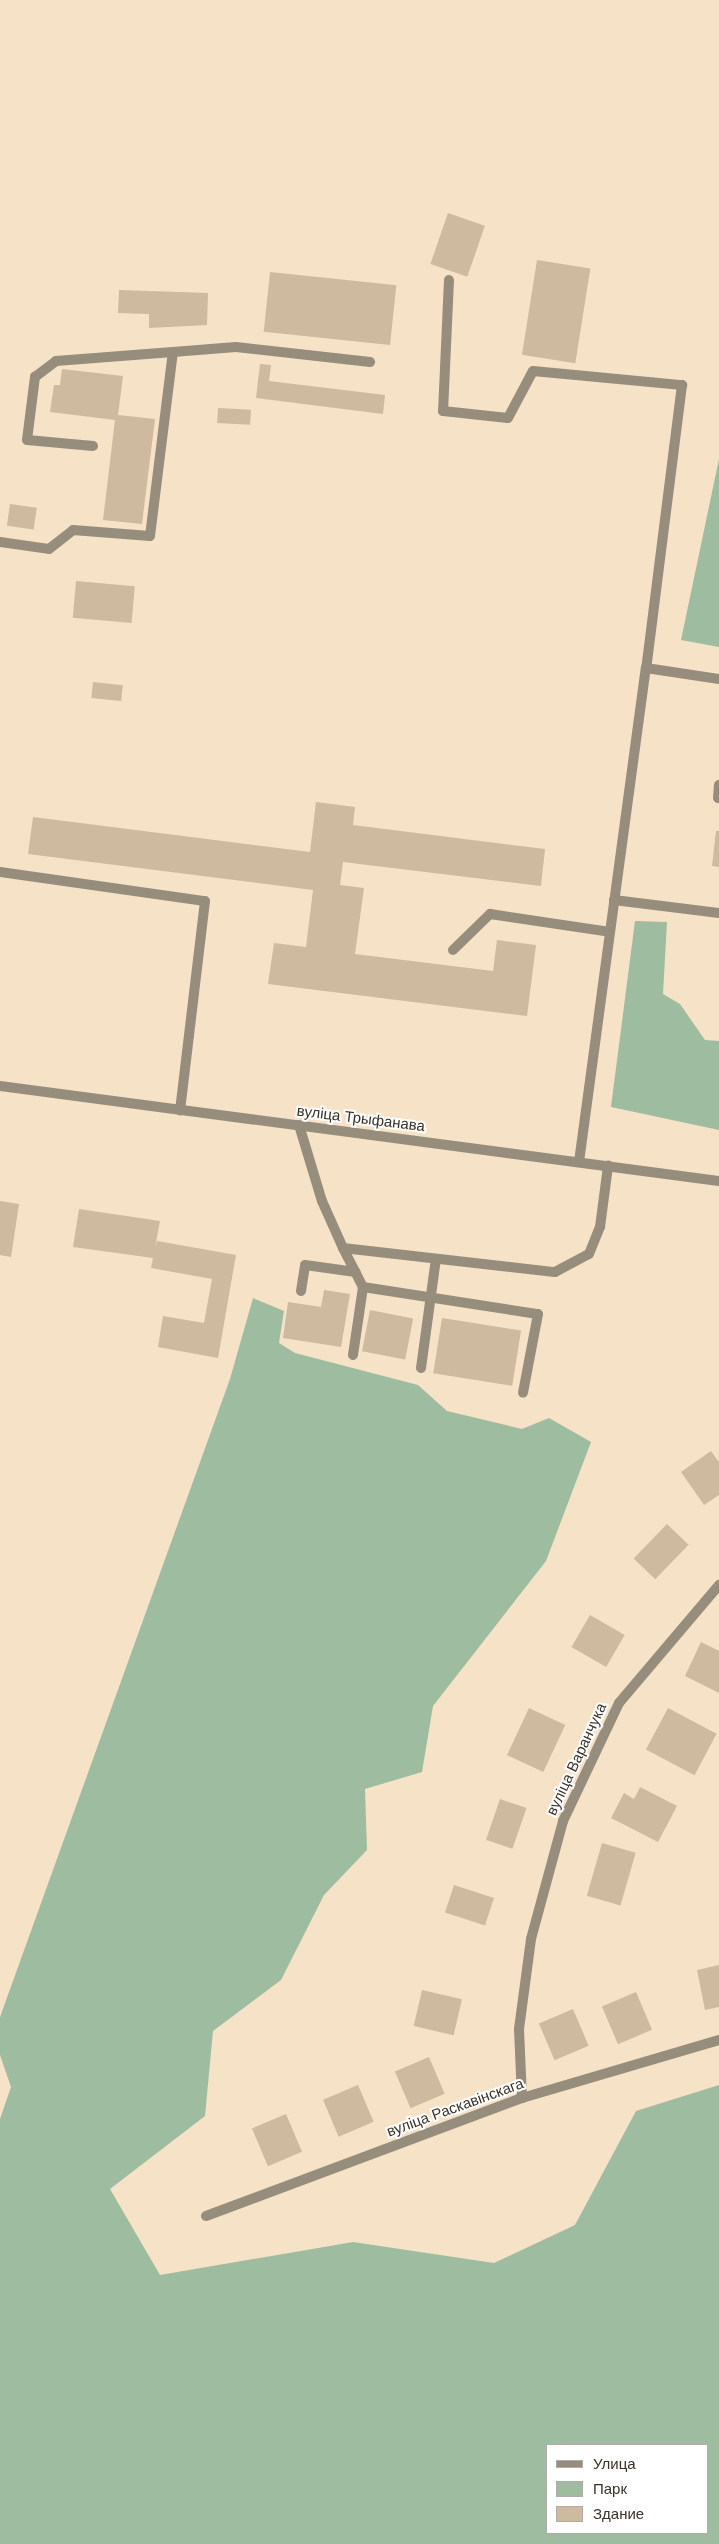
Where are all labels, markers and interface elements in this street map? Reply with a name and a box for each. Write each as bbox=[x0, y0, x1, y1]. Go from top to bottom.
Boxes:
street label: вуліца Трыфанава bbox=[296, 1101, 426, 1135]
street label: вуліца Варанчука bbox=[542, 1700, 610, 1818]
street label: вуліца Раскавінскага bbox=[384, 2074, 526, 2140]
legend bbox=[546, 2444, 709, 2534]
text: Улица bbox=[593, 2455, 636, 2472]
text: Парк bbox=[593, 2480, 627, 2497]
text: Здание bbox=[593, 2505, 644, 2522]

